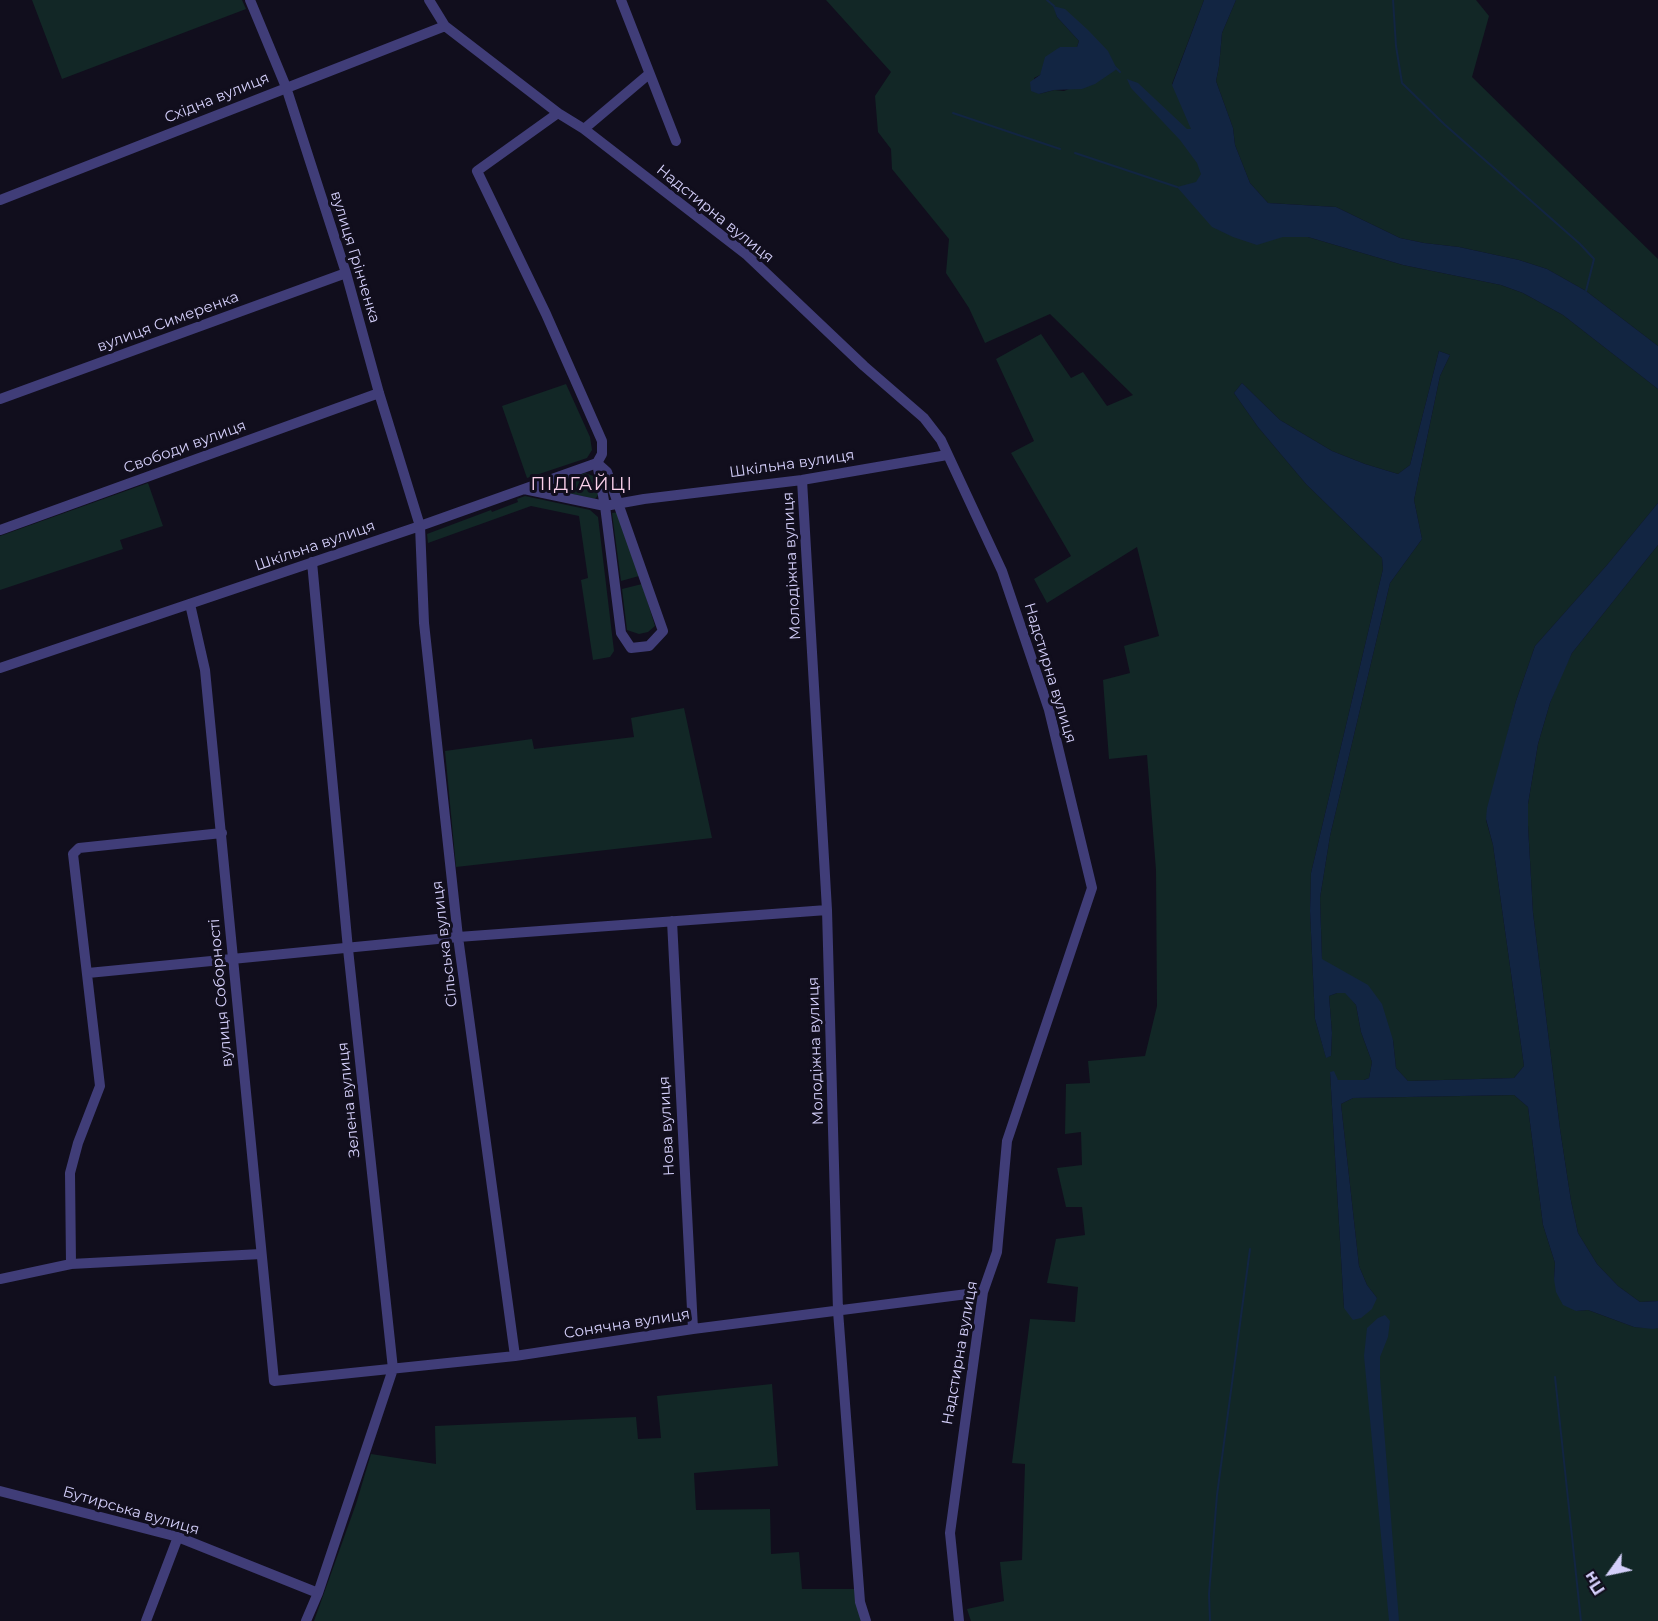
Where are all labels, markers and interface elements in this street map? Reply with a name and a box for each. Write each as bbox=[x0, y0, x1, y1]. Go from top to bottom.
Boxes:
street label: Східна вулиця bbox=[162, 69, 272, 127]
street label: Надстирна вулиця bbox=[653, 161, 777, 267]
street label: вулиця Грінченка bbox=[326, 189, 384, 325]
street label: вулиця Симеренка bbox=[95, 288, 241, 356]
street label: Свободи вулиця bbox=[121, 416, 249, 478]
street label: Шкільна вулиця bbox=[728, 446, 856, 482]
district label: ПІДГАЙЦІ bbox=[530, 474, 634, 496]
street label: Молодіжна вулиця bbox=[779, 491, 805, 641]
street label: Шкільна вулиця bbox=[252, 517, 378, 575]
street label: Надстирна вулиця bbox=[1020, 601, 1080, 745]
street label: Сільська вулиця bbox=[428, 880, 462, 1008]
street label: вулиця Соборності bbox=[206, 918, 236, 1068]
street label: Молодіжна вулиця bbox=[804, 977, 828, 1125]
street label: Зелена вулиця bbox=[334, 1041, 364, 1159]
street label: Нова вулиця bbox=[655, 1076, 679, 1176]
street label: Надстирна вулиця bbox=[938, 1280, 982, 1426]
street label: Сонячна вулиця bbox=[563, 1305, 691, 1343]
street label: Бутирська вулиця bbox=[61, 1483, 201, 1539]
north arrow bbox=[1580, 1543, 1640, 1603]
text: Пн bbox=[1580, 1568, 1609, 1598]

